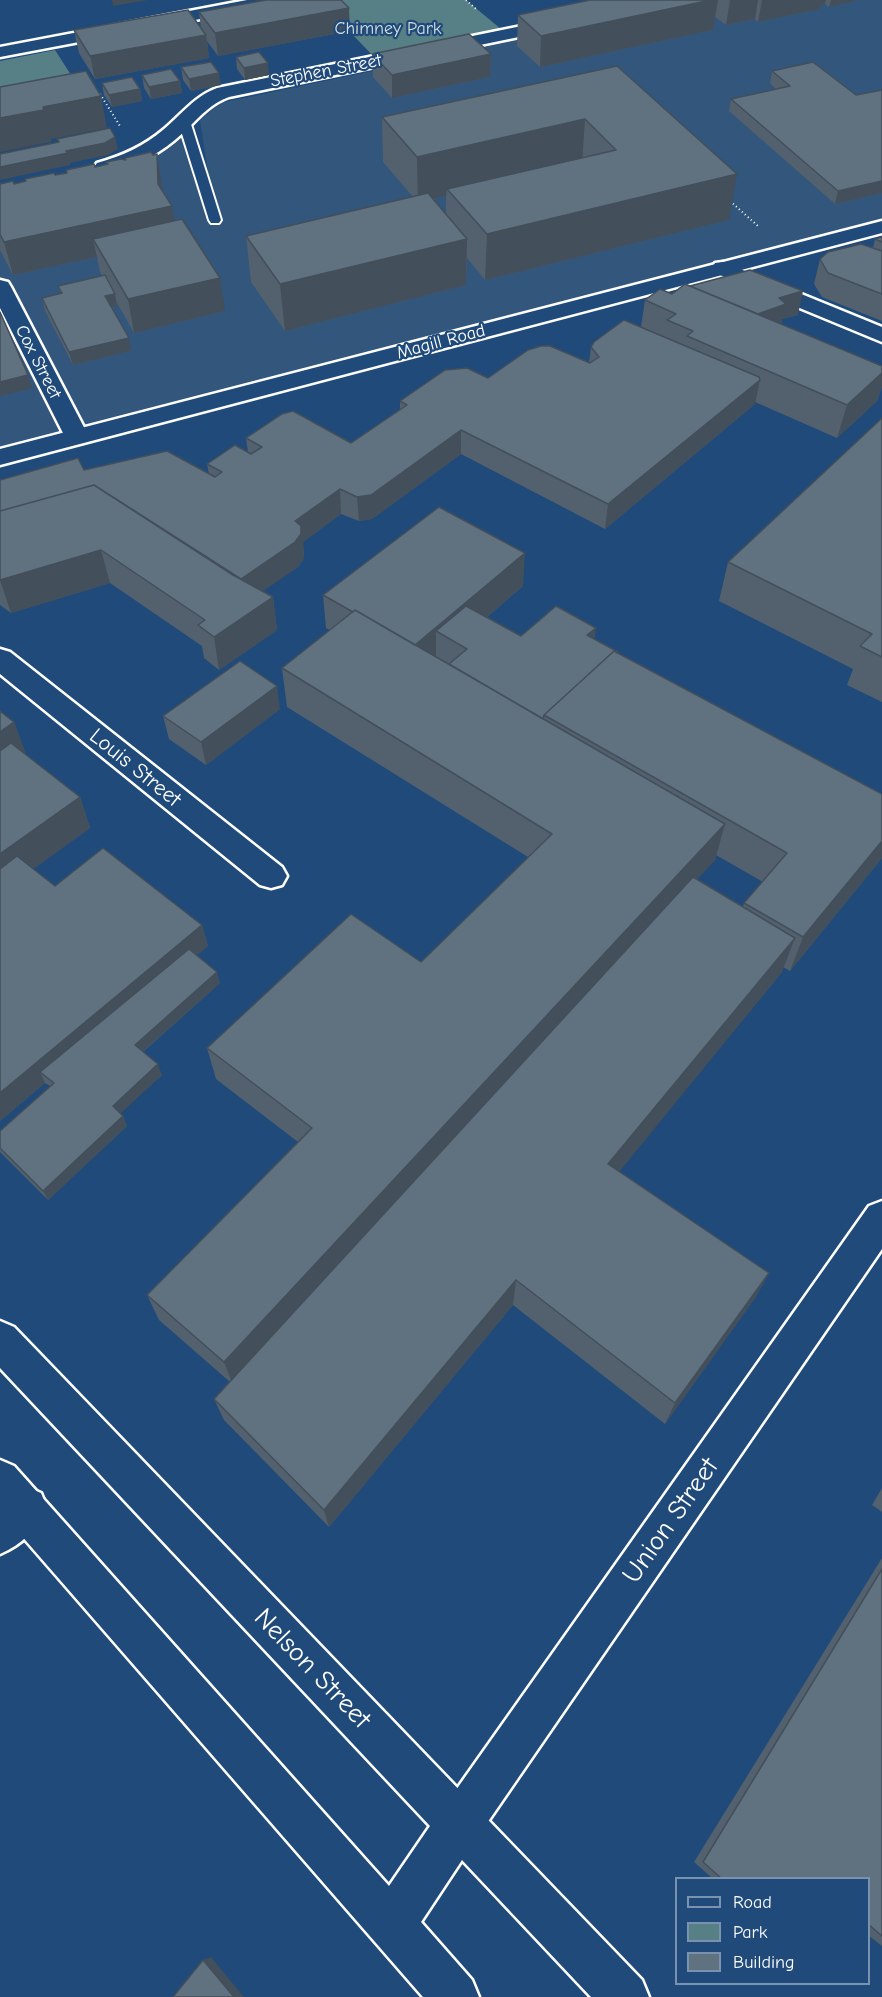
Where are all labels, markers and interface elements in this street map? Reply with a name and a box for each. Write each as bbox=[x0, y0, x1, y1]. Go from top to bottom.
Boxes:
park label: Chimney Park bbox=[334, 18, 442, 40]
street label: Stephen Street bbox=[269, 50, 383, 92]
street label: Magill Road bbox=[394, 320, 488, 364]
street label: Cox Street bbox=[10, 322, 66, 402]
street label: Louis Street bbox=[84, 723, 186, 813]
street label: Union Street bbox=[616, 1452, 726, 1590]
street label: Nelson Street bbox=[247, 1602, 377, 1736]
legend bbox=[675, 1877, 870, 1985]
text: Road bbox=[733, 1892, 772, 1913]
text: Park bbox=[733, 1922, 767, 1943]
text: Building bbox=[733, 1952, 795, 1973]

